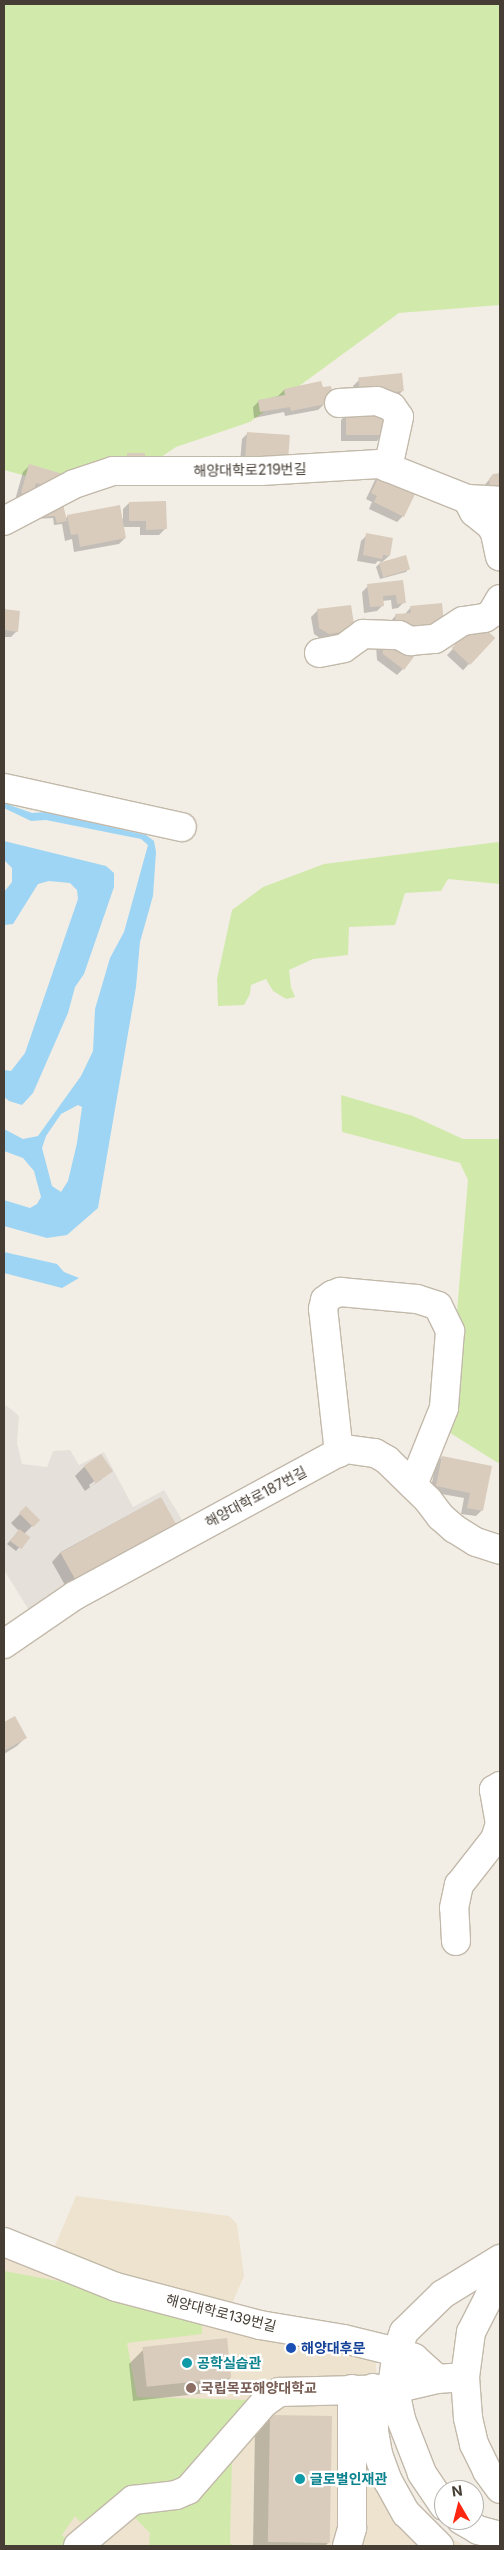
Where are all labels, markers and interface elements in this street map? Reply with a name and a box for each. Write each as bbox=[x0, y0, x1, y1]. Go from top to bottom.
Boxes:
street label: 해양대학로219번길 bbox=[193, 461, 307, 479]
street label: 해양대학로187번길 bbox=[202, 1463, 310, 1531]
street label: 해양대학로139번길 bbox=[164, 2291, 278, 2335]
place label: 해양대후문 bbox=[301, 2340, 365, 2356]
marker: 해양대후문 bbox=[285, 2342, 297, 2354]
place label: 공학실습관 bbox=[197, 2355, 261, 2371]
marker: 공학실습관 bbox=[181, 2357, 193, 2369]
place label: 국립목포해양대학교 bbox=[201, 2380, 317, 2396]
marker: 국립목포해양대학교 bbox=[185, 2382, 197, 2394]
place label: 글로벌인재관 bbox=[310, 2471, 387, 2487]
marker: 글로벌인재관 bbox=[294, 2473, 306, 2485]
north arrow bbox=[434, 2480, 484, 2530]
text: N bbox=[451, 2481, 463, 2500]

